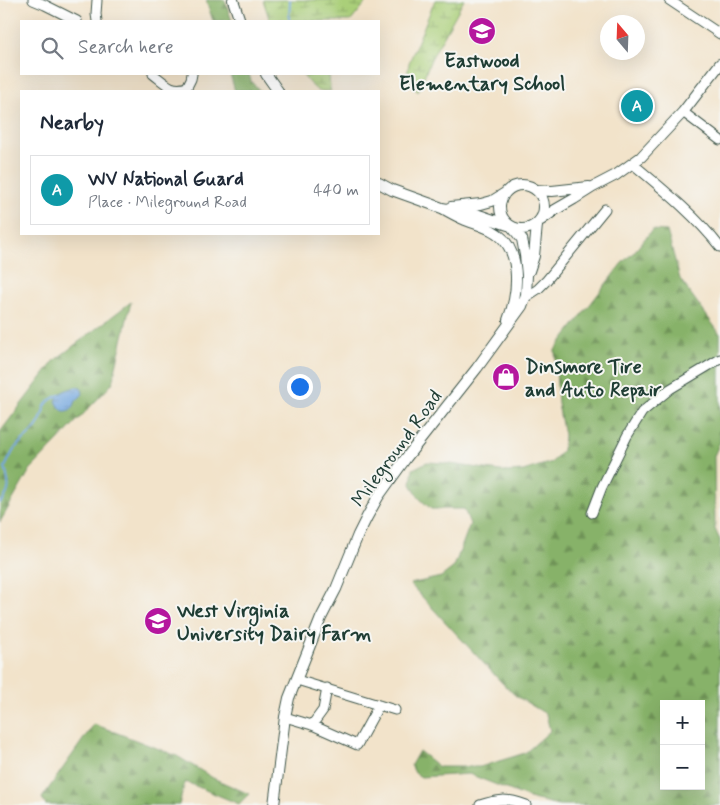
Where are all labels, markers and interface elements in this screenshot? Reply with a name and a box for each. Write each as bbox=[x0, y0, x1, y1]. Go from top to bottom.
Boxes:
north arrow bbox=[600, 15, 645, 60]
school or university icon: Eastwood Elementary School bbox=[467, 16, 497, 46]
search box bbox=[20, 20, 380, 75]
icon: search bbox=[38, 34, 66, 62]
text: Search here bbox=[78, 35, 174, 60]
place label: Eastwood Elementary School bbox=[399, 48, 565, 98]
pin: A bbox=[621, 87, 653, 125]
text: Nearby bbox=[40, 109, 104, 137]
text: WV National Guard bbox=[88, 167, 244, 192]
text: A bbox=[52, 180, 62, 201]
text: 440 m bbox=[313, 180, 359, 201]
text: Place · Mileground Road bbox=[88, 192, 247, 213]
place label: Dinsmore Tire and Auto Repair bbox=[525, 354, 662, 404]
shop icon: Dinsmore Tire and Auto Repair bbox=[491, 362, 521, 392]
your location bbox=[287, 374, 313, 400]
street label: Mileground Road bbox=[345, 385, 450, 514]
place label: West Virginia University Dairy Farm bbox=[176, 598, 372, 648]
school or university icon: West Virginia University Dairy Farm bbox=[143, 606, 173, 636]
map controls bbox=[660, 700, 705, 790]
button: + bbox=[660, 700, 705, 745]
button: − bbox=[660, 745, 705, 790]

